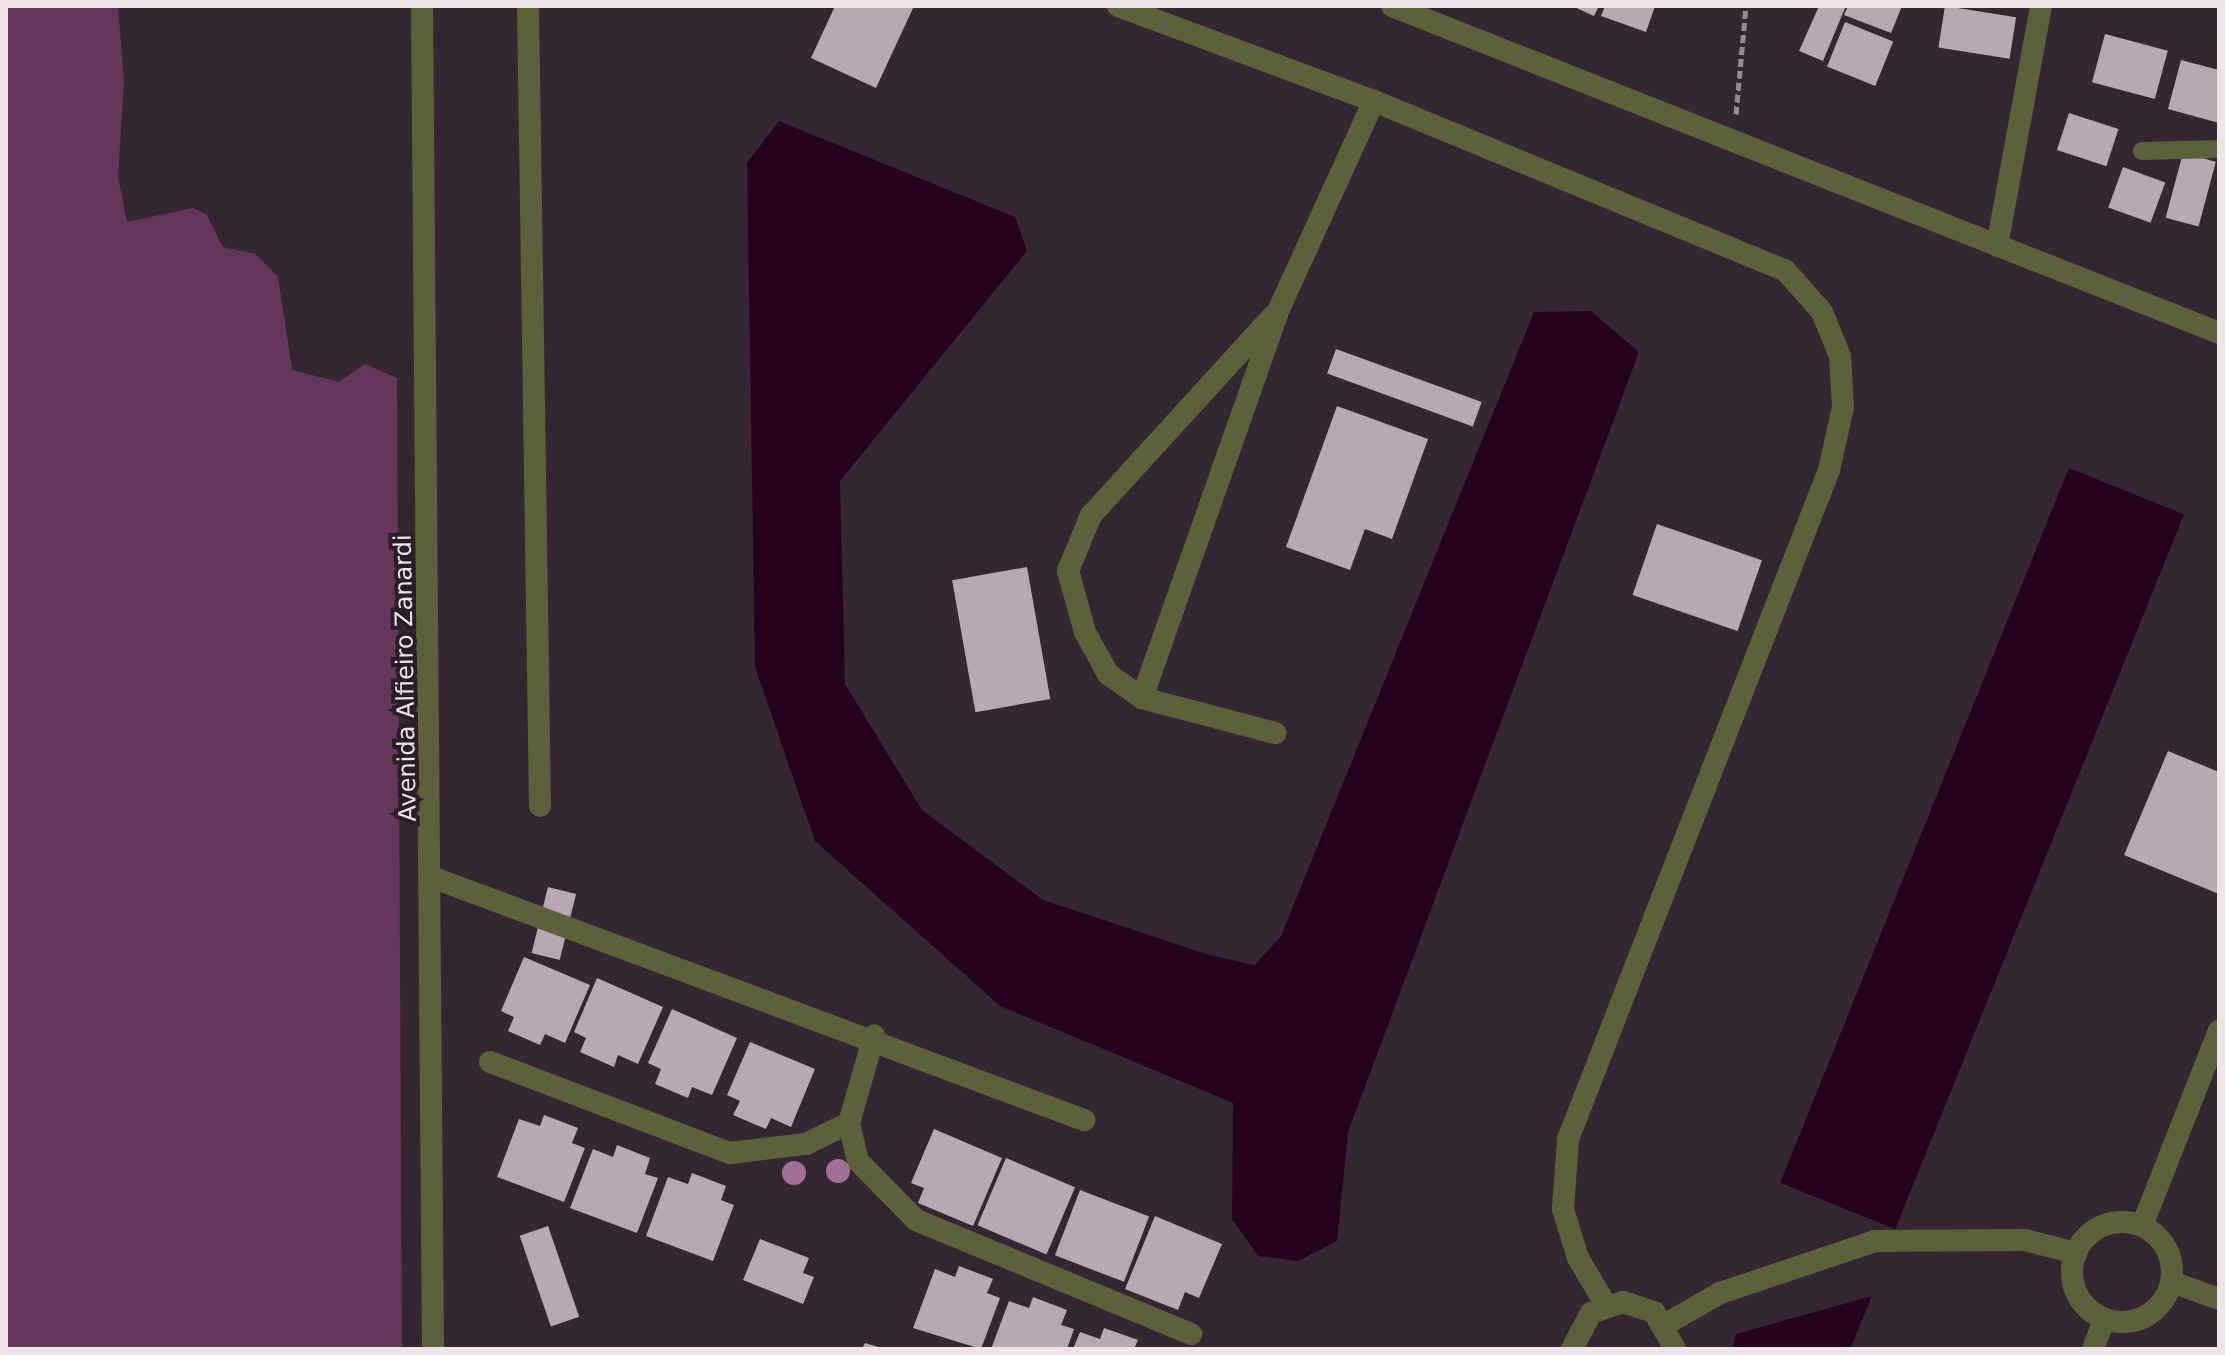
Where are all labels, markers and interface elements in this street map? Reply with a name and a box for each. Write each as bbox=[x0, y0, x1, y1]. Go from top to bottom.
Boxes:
street label: Avenida Alfieiro Zanardi bbox=[389, 534, 423, 822]

